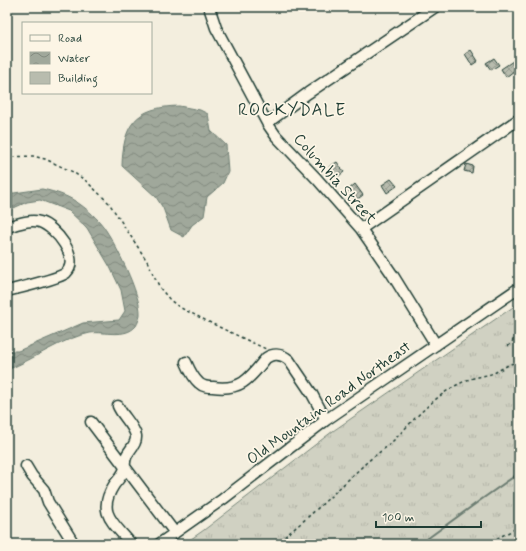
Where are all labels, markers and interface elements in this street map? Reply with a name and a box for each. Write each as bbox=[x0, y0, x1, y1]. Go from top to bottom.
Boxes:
legend bbox=[22, 22, 152, 94]
text: Road bbox=[58, 31, 82, 47]
text: Water bbox=[58, 51, 90, 67]
text: Building bbox=[58, 71, 98, 88]
district label: ROCKYDALE bbox=[238, 99, 346, 121]
street label: Columbia Street bbox=[288, 129, 382, 229]
street label: Old Mountain Road Northeast bbox=[243, 336, 415, 470]
scale bar bbox=[376, 503, 481, 529]
text: 100 m bbox=[382, 510, 414, 526]

